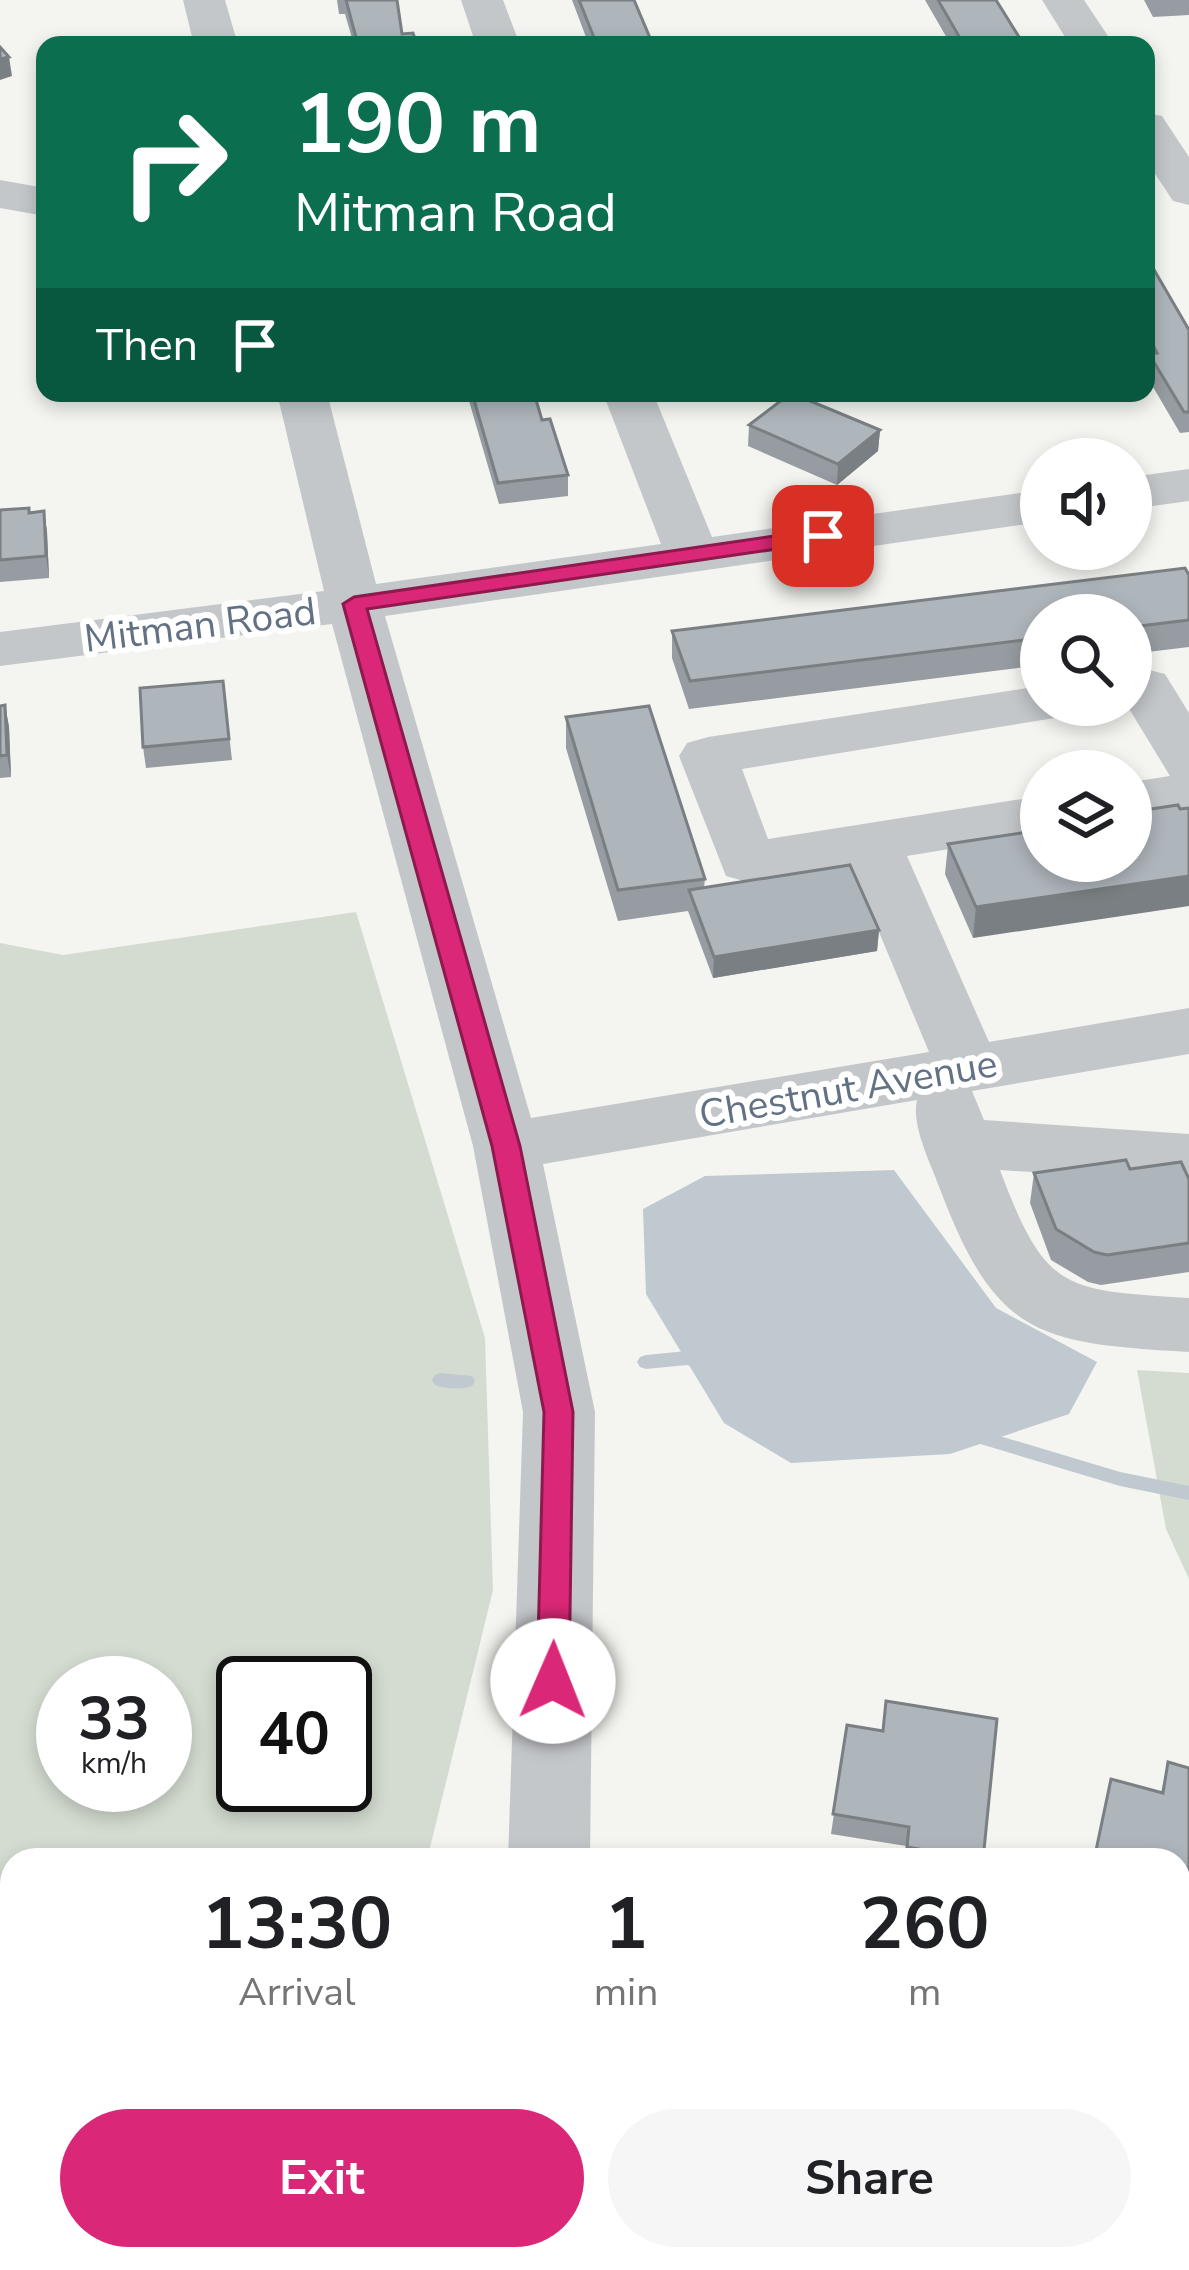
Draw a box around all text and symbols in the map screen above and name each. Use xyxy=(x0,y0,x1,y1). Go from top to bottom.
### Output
text: 190 m xyxy=(294,67,542,182)
icon: right xyxy=(96,84,252,240)
text: Mitman Road xyxy=(294,176,617,250)
icon: arrive xyxy=(222,312,288,378)
text: Then xyxy=(96,315,198,376)
map controls xyxy=(1020,438,1152,882)
button: sound xyxy=(1020,438,1152,570)
pin xyxy=(772,485,874,587)
icon: arrive xyxy=(790,503,856,569)
street label: Mitman Road xyxy=(81,585,319,666)
button: search xyxy=(1020,594,1152,726)
button: layers xyxy=(1020,750,1152,882)
street label: Chestnut Avenue xyxy=(695,1037,1001,1142)
position arrow xyxy=(490,1618,616,1744)
speed limit sign: 40 xyxy=(216,1656,372,1812)
text: 33 xyxy=(78,1678,150,1760)
text: km/h xyxy=(81,1743,147,1784)
text: 13:30 xyxy=(202,1875,392,1973)
text: 1 xyxy=(604,1875,648,1973)
text: 260 xyxy=(860,1875,989,1973)
text: Arrival xyxy=(238,1966,356,2019)
text: min xyxy=(594,1966,658,2019)
text: m xyxy=(908,1966,941,2019)
button: Exit xyxy=(60,2109,584,2247)
button: Share xyxy=(608,2109,1131,2247)

